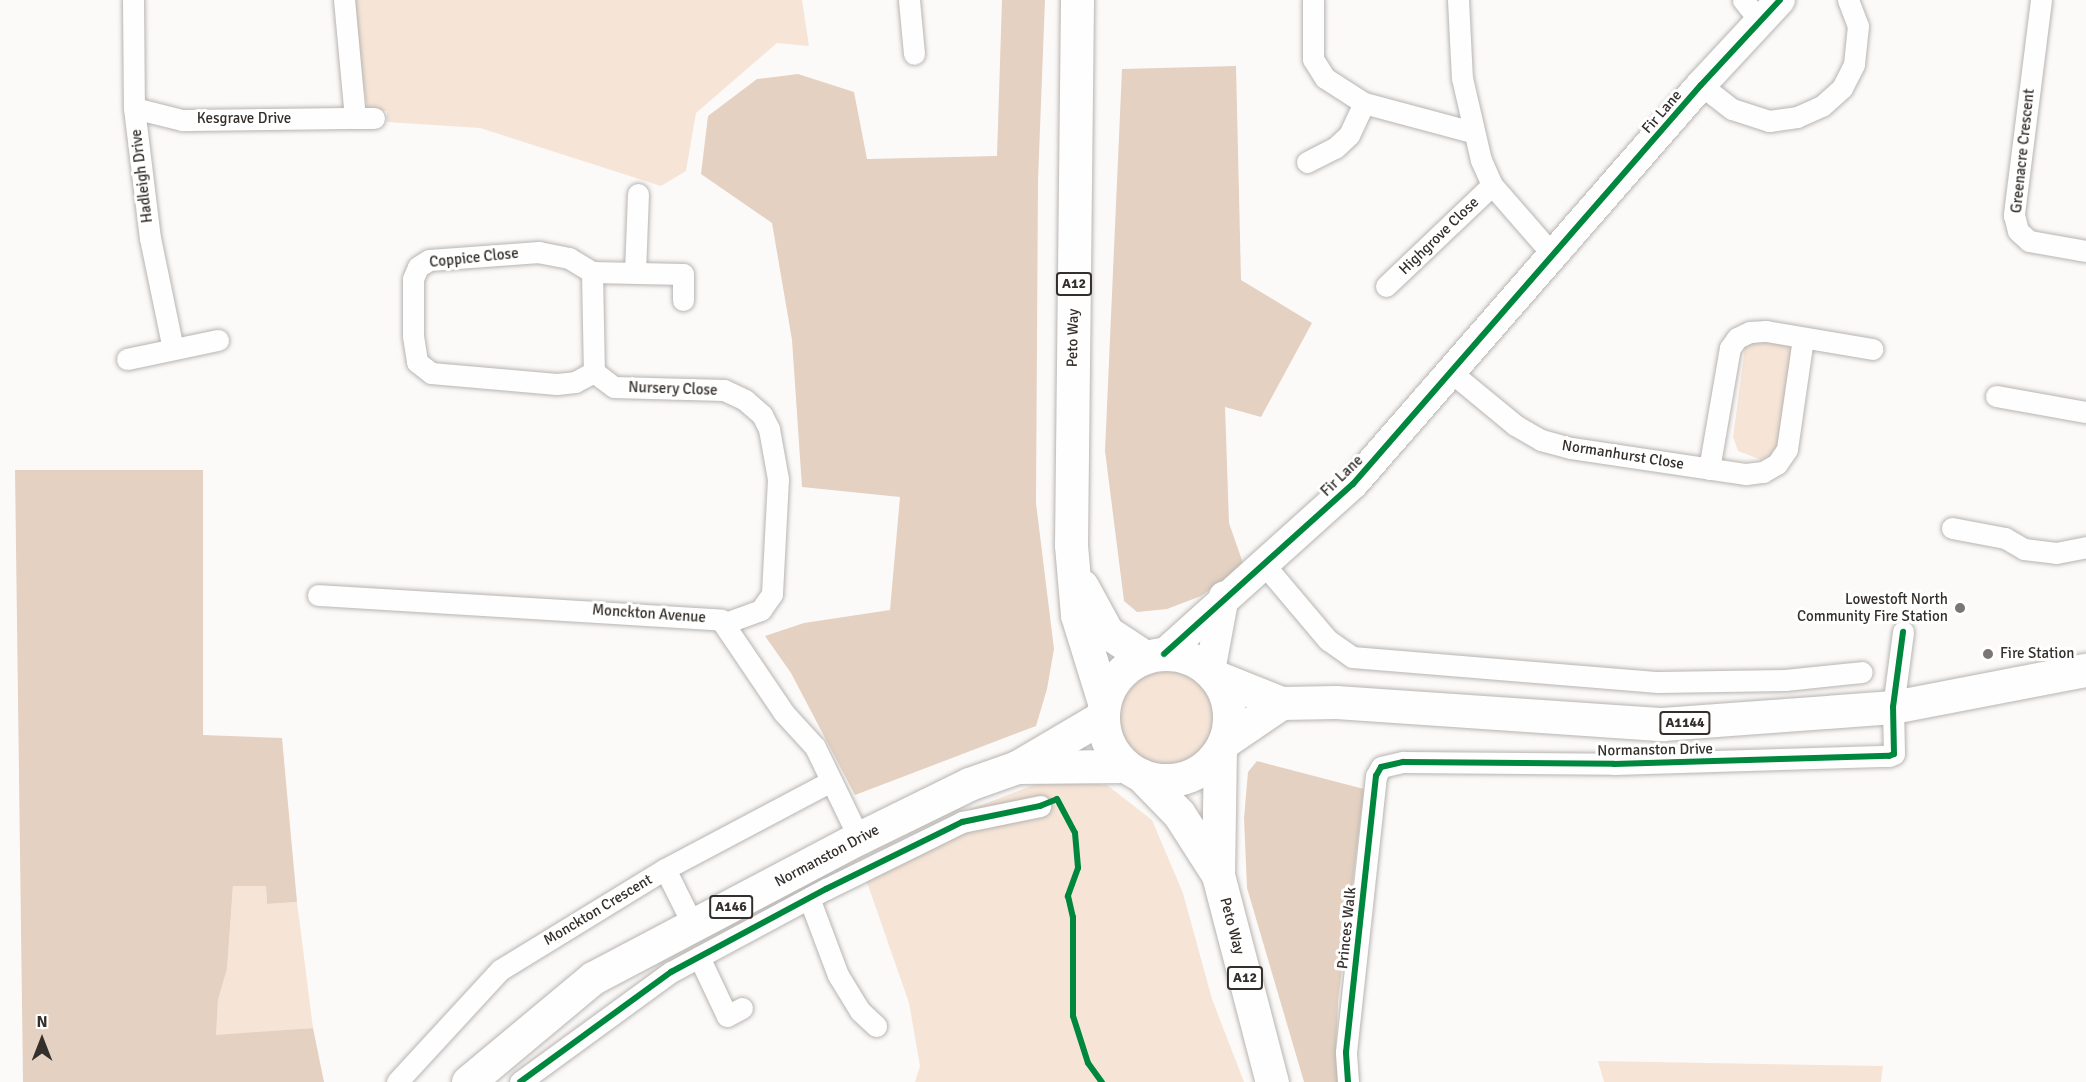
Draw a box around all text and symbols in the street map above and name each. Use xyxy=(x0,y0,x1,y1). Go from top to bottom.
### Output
street label: Fir Lane xyxy=(1638,87,1686,137)
street label: Greenacre Crescent xyxy=(2008,88,2038,214)
street label: Kesgrave Drive xyxy=(197,110,291,128)
street label: Hadleigh Drive xyxy=(127,128,157,224)
street label: Highgrove Close xyxy=(1395,194,1483,278)
street label: Coppice Close xyxy=(428,244,520,272)
road number: A12 xyxy=(1054,273,1094,295)
street label: Peto Way xyxy=(1063,309,1083,367)
street label: Nursery Close xyxy=(628,378,718,400)
street label: Normanhurst Close xyxy=(1561,436,1685,474)
street label: Fir Lane xyxy=(1317,452,1367,500)
place label: Lowestoft North Community Fire Station xyxy=(1797,590,1948,625)
street label: Monckton Avenue xyxy=(592,601,706,627)
marker: Lowestoft North Community Fire Station xyxy=(1953,601,1967,615)
place label: Fire Station xyxy=(2000,645,2074,663)
marker: Fire Station xyxy=(1981,647,1995,661)
road number: A1144 xyxy=(1658,712,1712,734)
street label: Normanston Drive xyxy=(1597,740,1713,760)
street label: Normanston Drive xyxy=(772,821,882,891)
street label: Monckton Crescent xyxy=(540,871,656,949)
street label: Princes Walk xyxy=(1334,886,1360,970)
street label: Peto Way xyxy=(1216,895,1248,957)
road number: A146 xyxy=(708,896,754,918)
road number: A12 xyxy=(1226,967,1264,989)
north arrow xyxy=(12,1010,72,1070)
text: N xyxy=(36,1012,48,1032)

